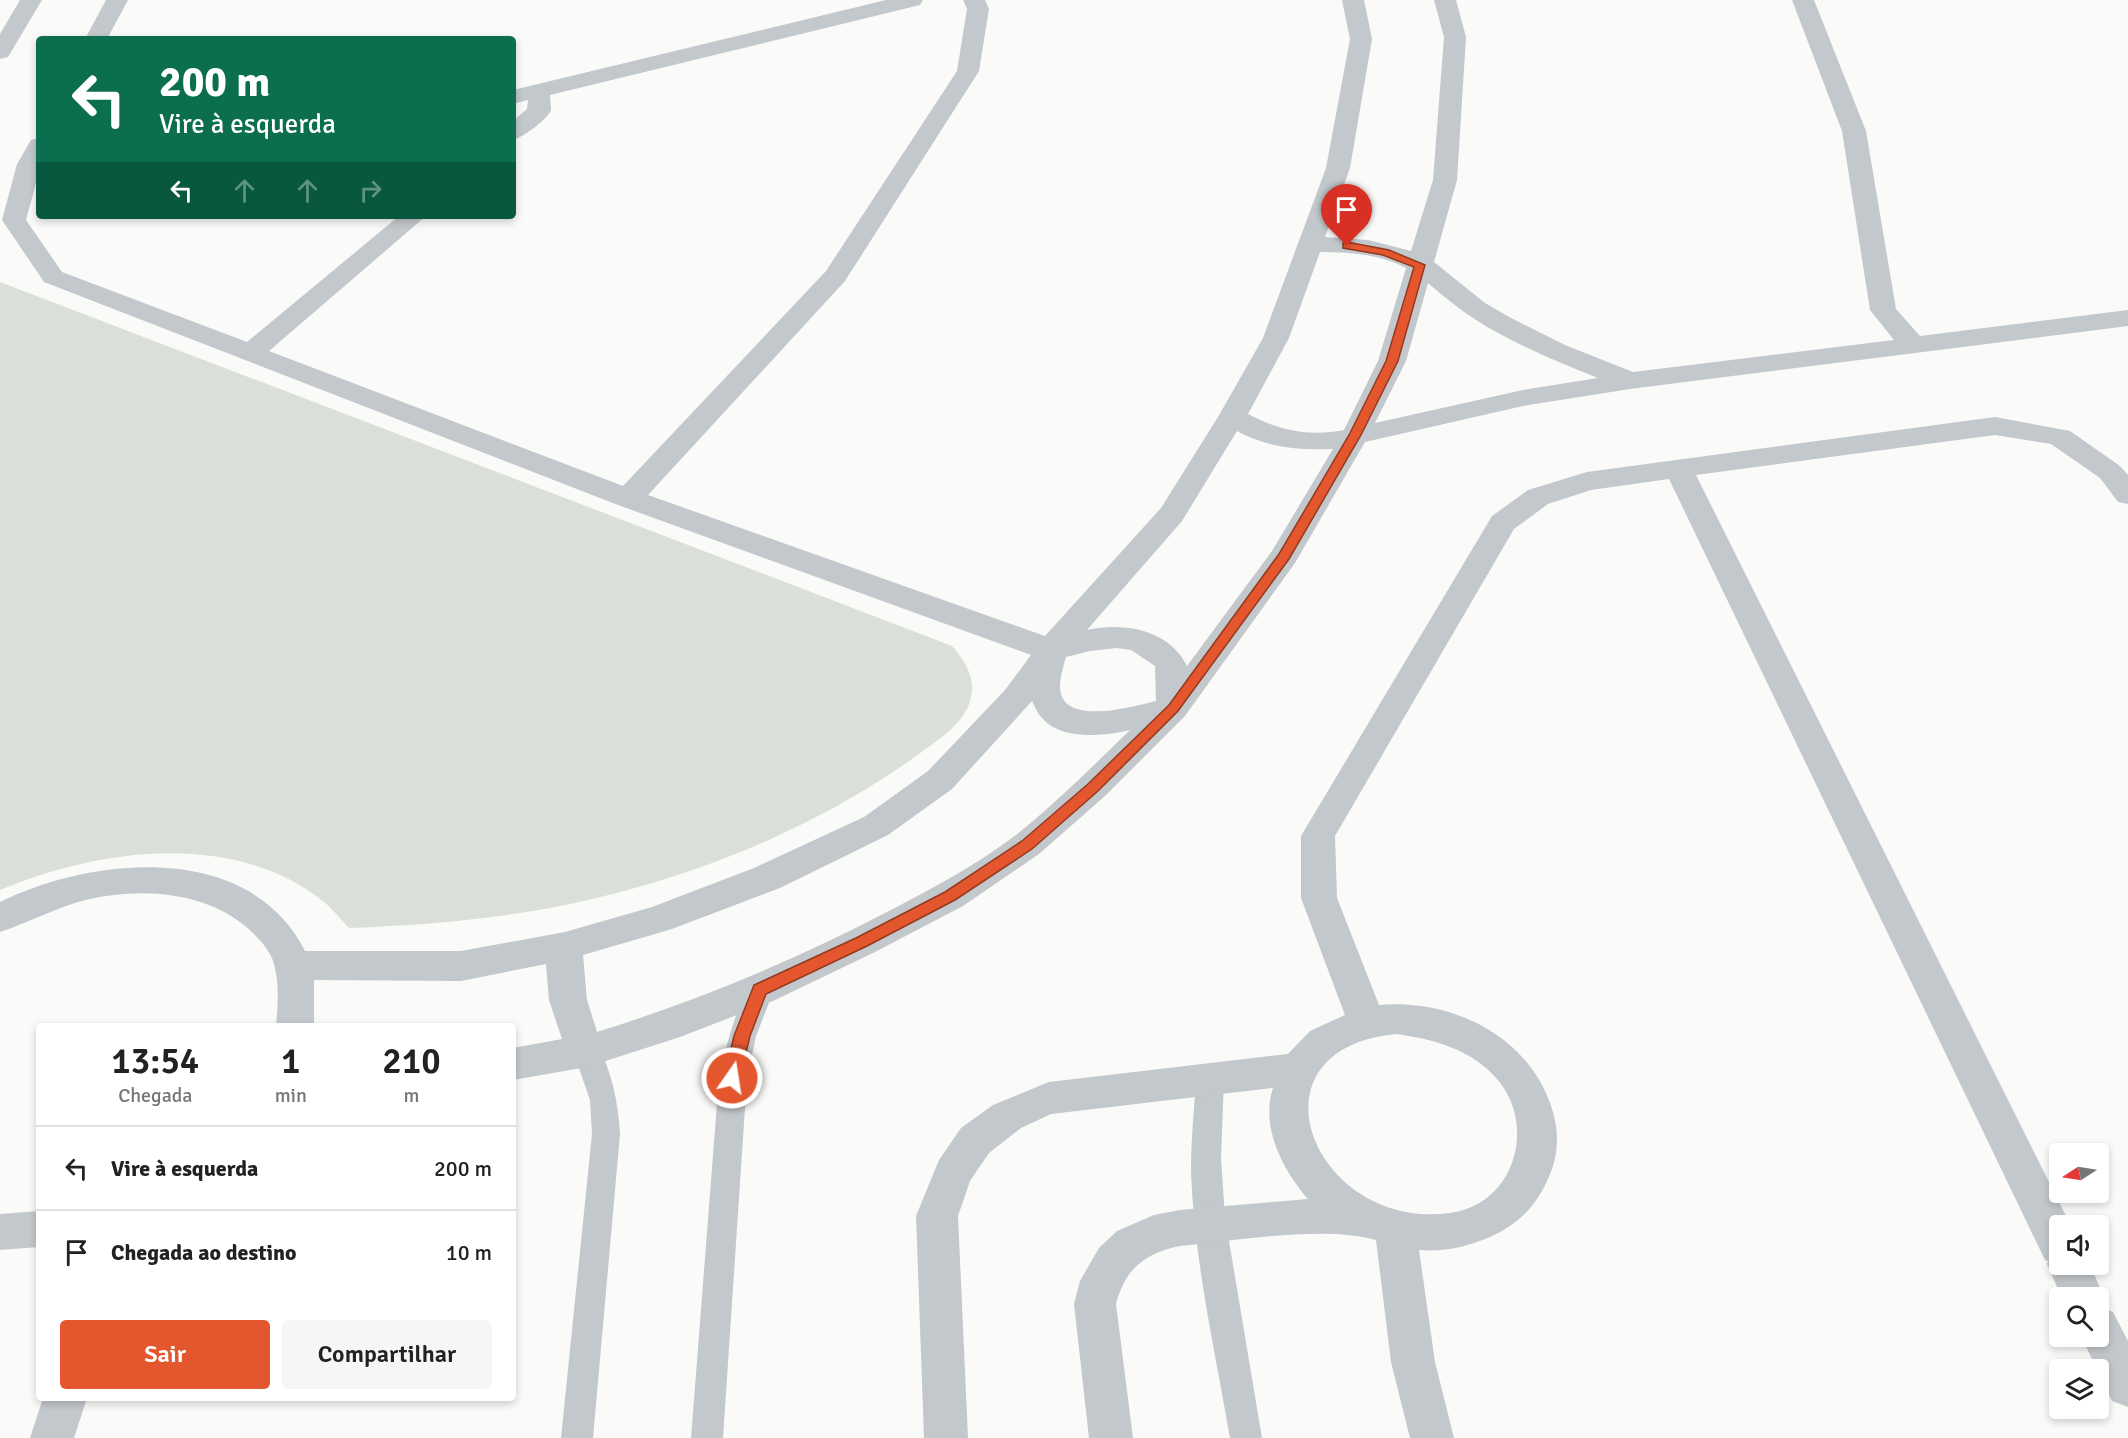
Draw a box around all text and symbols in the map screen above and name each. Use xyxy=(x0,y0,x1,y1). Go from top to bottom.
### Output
text: 200 m xyxy=(159,57,270,108)
icon: left xyxy=(60,60,138,138)
text: Vire à esquerda xyxy=(159,108,336,141)
icon: left xyxy=(165,174,198,207)
icon: ahead xyxy=(228,174,261,207)
icon: ahead xyxy=(291,174,324,207)
icon: right xyxy=(354,174,387,207)
pin xyxy=(1321,184,1372,246)
icon: arrive xyxy=(1330,193,1363,226)
text: 13:54 xyxy=(111,1039,199,1084)
text: 1 xyxy=(281,1039,301,1084)
text: 210 xyxy=(382,1039,441,1084)
position arrow xyxy=(700,1046,764,1110)
text: Chegada xyxy=(118,1083,192,1108)
text: min xyxy=(275,1083,307,1108)
text: m xyxy=(403,1083,419,1108)
north arrow xyxy=(2049,1143,2109,1203)
map controls xyxy=(2049,1143,2109,1419)
icon: left xyxy=(60,1152,93,1185)
text: Vire à esquerda xyxy=(111,1155,258,1182)
text: 200 m xyxy=(434,1155,492,1182)
button: sound xyxy=(2049,1215,2109,1275)
icon: arrive xyxy=(60,1236,93,1269)
text: Chegada ao destino xyxy=(111,1239,297,1266)
text: 10 m xyxy=(446,1239,492,1266)
button: search xyxy=(2049,1287,2109,1347)
button: Sair xyxy=(60,1320,270,1389)
button: Compartilhar xyxy=(282,1320,492,1389)
button: layers xyxy=(2049,1359,2109,1419)

